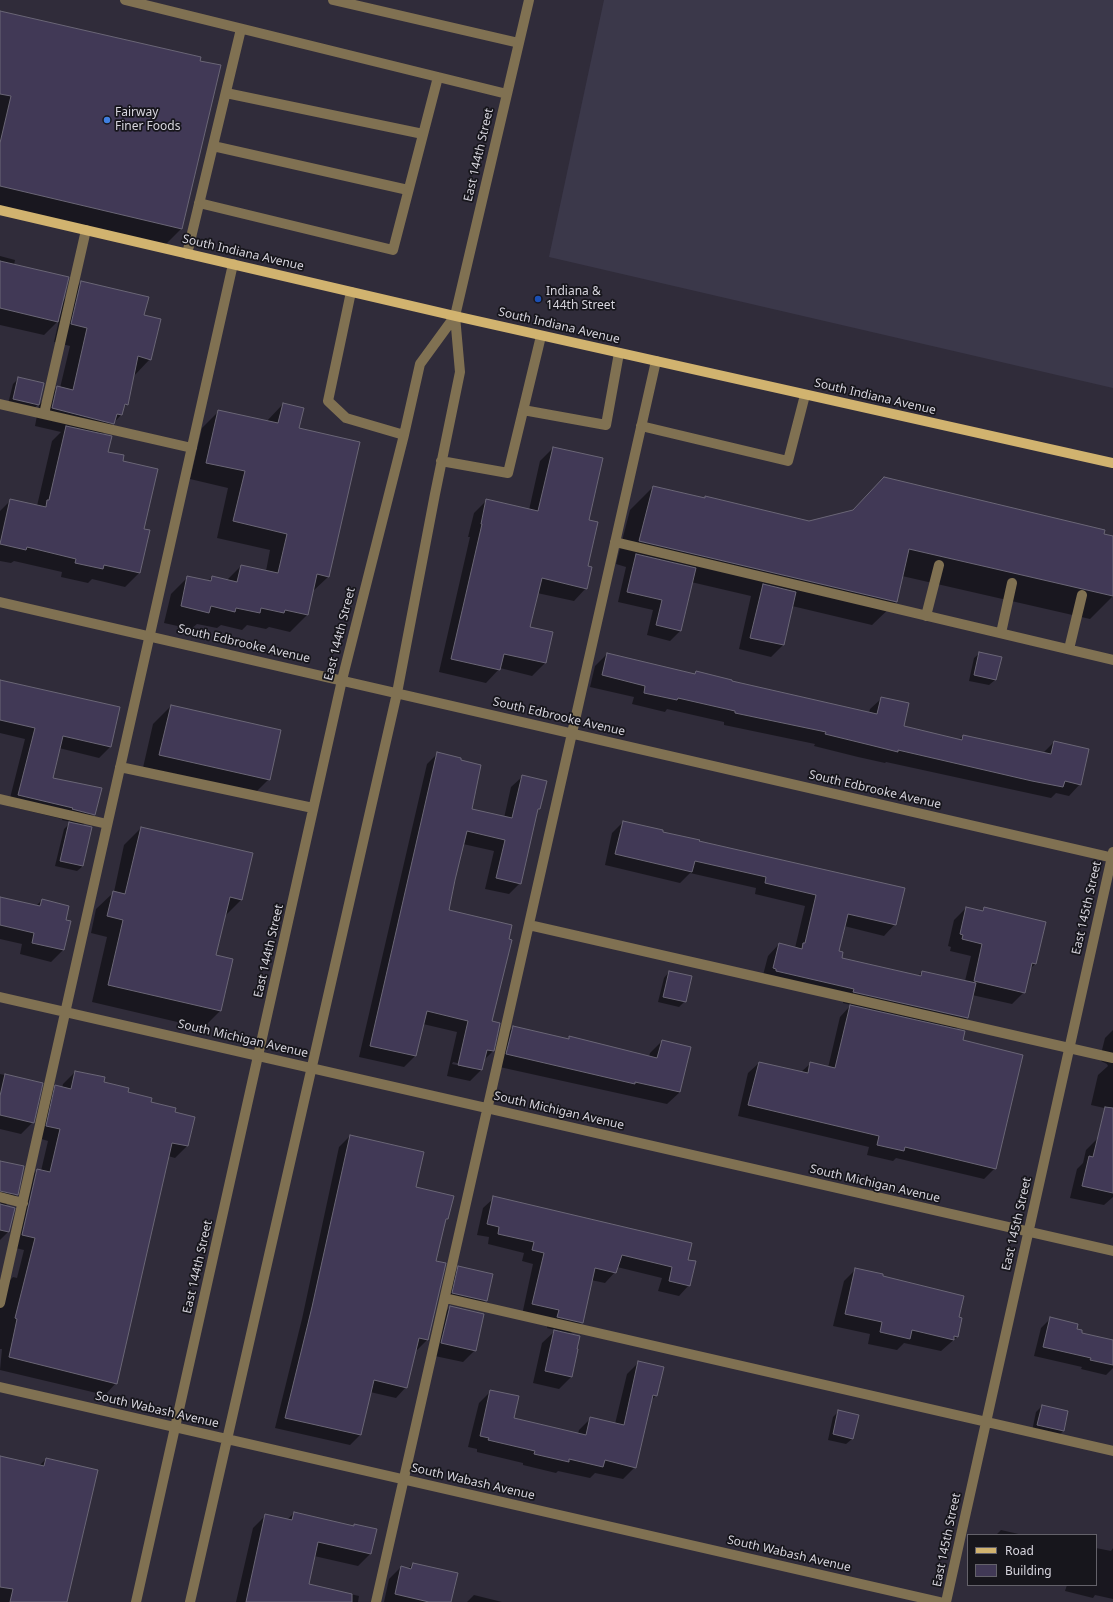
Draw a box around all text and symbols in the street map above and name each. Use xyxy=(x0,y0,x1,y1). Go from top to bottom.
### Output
place label: Fairway Finer Foods xyxy=(115,106,180,134)
street label: East 144th Street xyxy=(461,107,497,203)
marker: Fairway Finer Foods xyxy=(102,115,112,125)
street label: South Indiana Avenue xyxy=(181,232,305,274)
place label: Indiana & 144th Street xyxy=(546,285,615,313)
marker: Indiana & 144th Street xyxy=(533,294,543,304)
street label: South Indiana Avenue xyxy=(497,305,621,347)
street label: South Indiana Avenue xyxy=(813,376,937,418)
street label: East 144th Street xyxy=(321,586,359,682)
street label: South Edbrooke Avenue xyxy=(176,622,312,666)
street label: South Edbrooke Avenue xyxy=(491,695,627,739)
street label: South Edbrooke Avenue xyxy=(807,768,943,812)
street label: East 145th Street xyxy=(1069,860,1105,956)
street label: East 144th Street xyxy=(251,903,287,999)
street label: South Michigan Avenue xyxy=(177,1017,309,1061)
street label: South Michigan Avenue xyxy=(493,1089,625,1133)
street label: South Michigan Avenue xyxy=(809,1162,941,1206)
street label: East 145th Street xyxy=(999,1176,1035,1272)
street label: East 144th Street xyxy=(180,1219,216,1315)
street label: South Wabash Avenue xyxy=(94,1389,220,1431)
street label: South Wabash Avenue xyxy=(410,1461,536,1503)
street label: East 145th Street xyxy=(930,1492,964,1588)
street label: South Wabash Avenue xyxy=(726,1533,852,1575)
legend xyxy=(967,1534,1097,1586)
text: Road xyxy=(1005,1542,1034,1559)
text: Building xyxy=(1005,1562,1052,1579)

